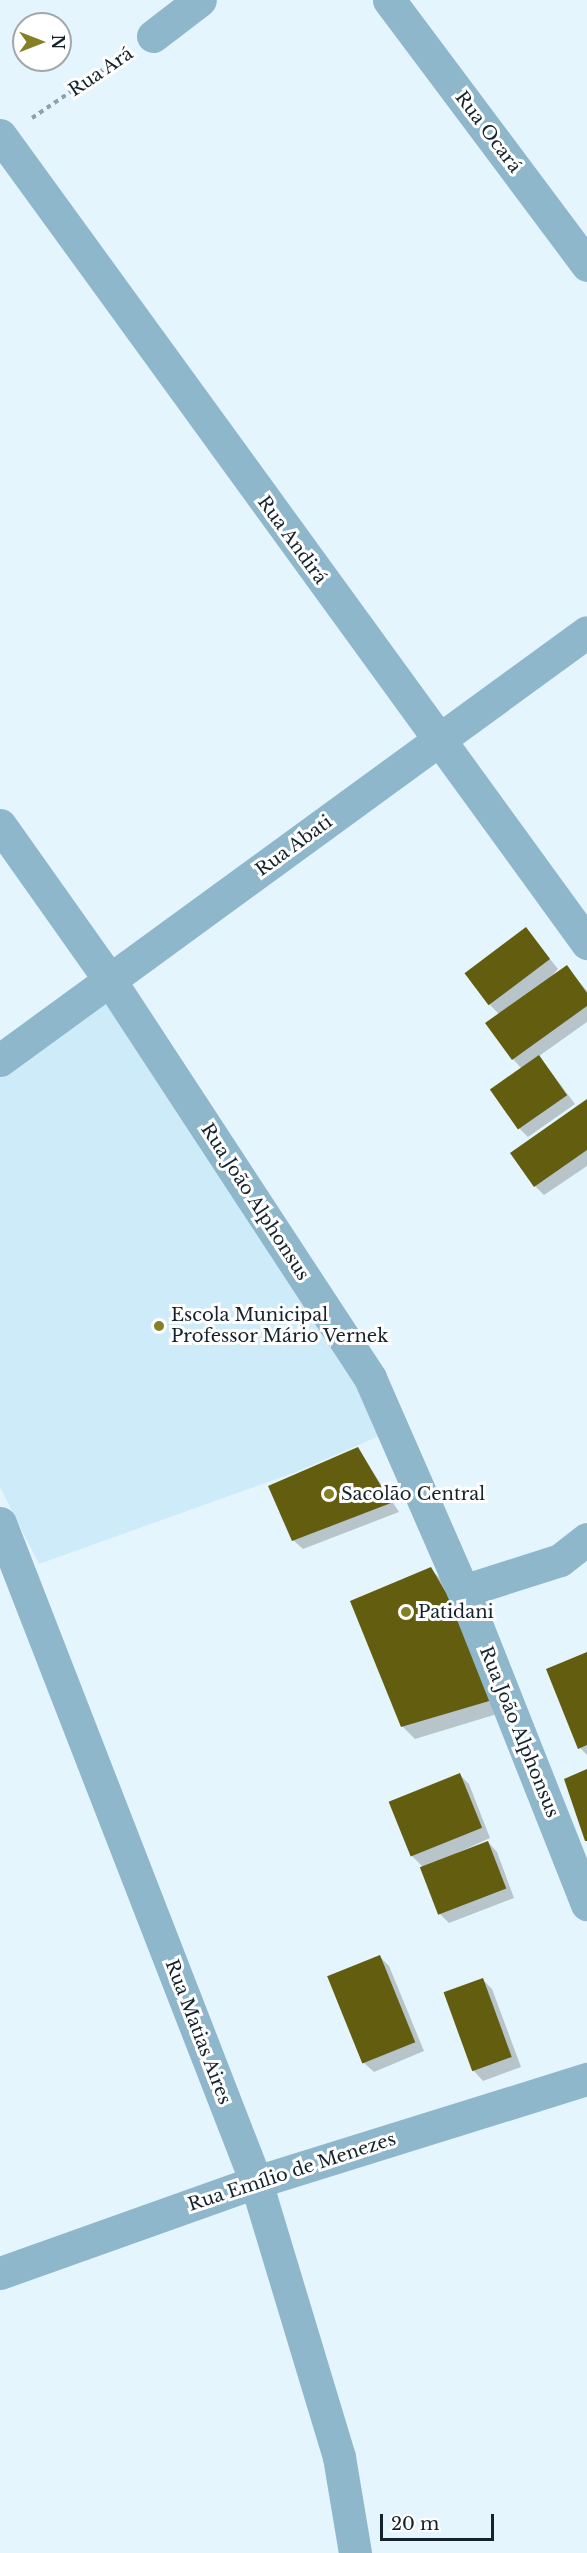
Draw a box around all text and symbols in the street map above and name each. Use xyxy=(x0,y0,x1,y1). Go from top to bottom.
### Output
north arrow xyxy=(12,12,72,72)
text: N xyxy=(48,34,68,50)
street label: Rua Ará xyxy=(64,42,138,102)
street label: Rua Ocará xyxy=(450,87,526,177)
street label: Rua Andirá xyxy=(253,491,331,589)
street label: Rua Abati xyxy=(251,811,337,881)
street label: Rua João Alphonsus xyxy=(196,1119,314,1285)
place label: Escola Municipal Professor Mário Vernek xyxy=(171,1305,389,1348)
marker: Escola Municipal Professor Mário Vernek xyxy=(152,1319,166,1333)
place label: Sacolão Central xyxy=(341,1483,485,1505)
marker: Sacolão Central xyxy=(322,1487,336,1501)
place label: Patidani xyxy=(418,1601,494,1623)
marker: Patidani xyxy=(399,1605,413,1619)
street label: Rua João Alphonsus xyxy=(475,1643,563,1821)
street label: Rua Matias Aires xyxy=(160,1956,236,2108)
street label: Rua Emílio de Menezes xyxy=(185,2128,399,2216)
scale bar xyxy=(383,2502,497,2540)
text: 20 m xyxy=(391,2513,439,2535)

